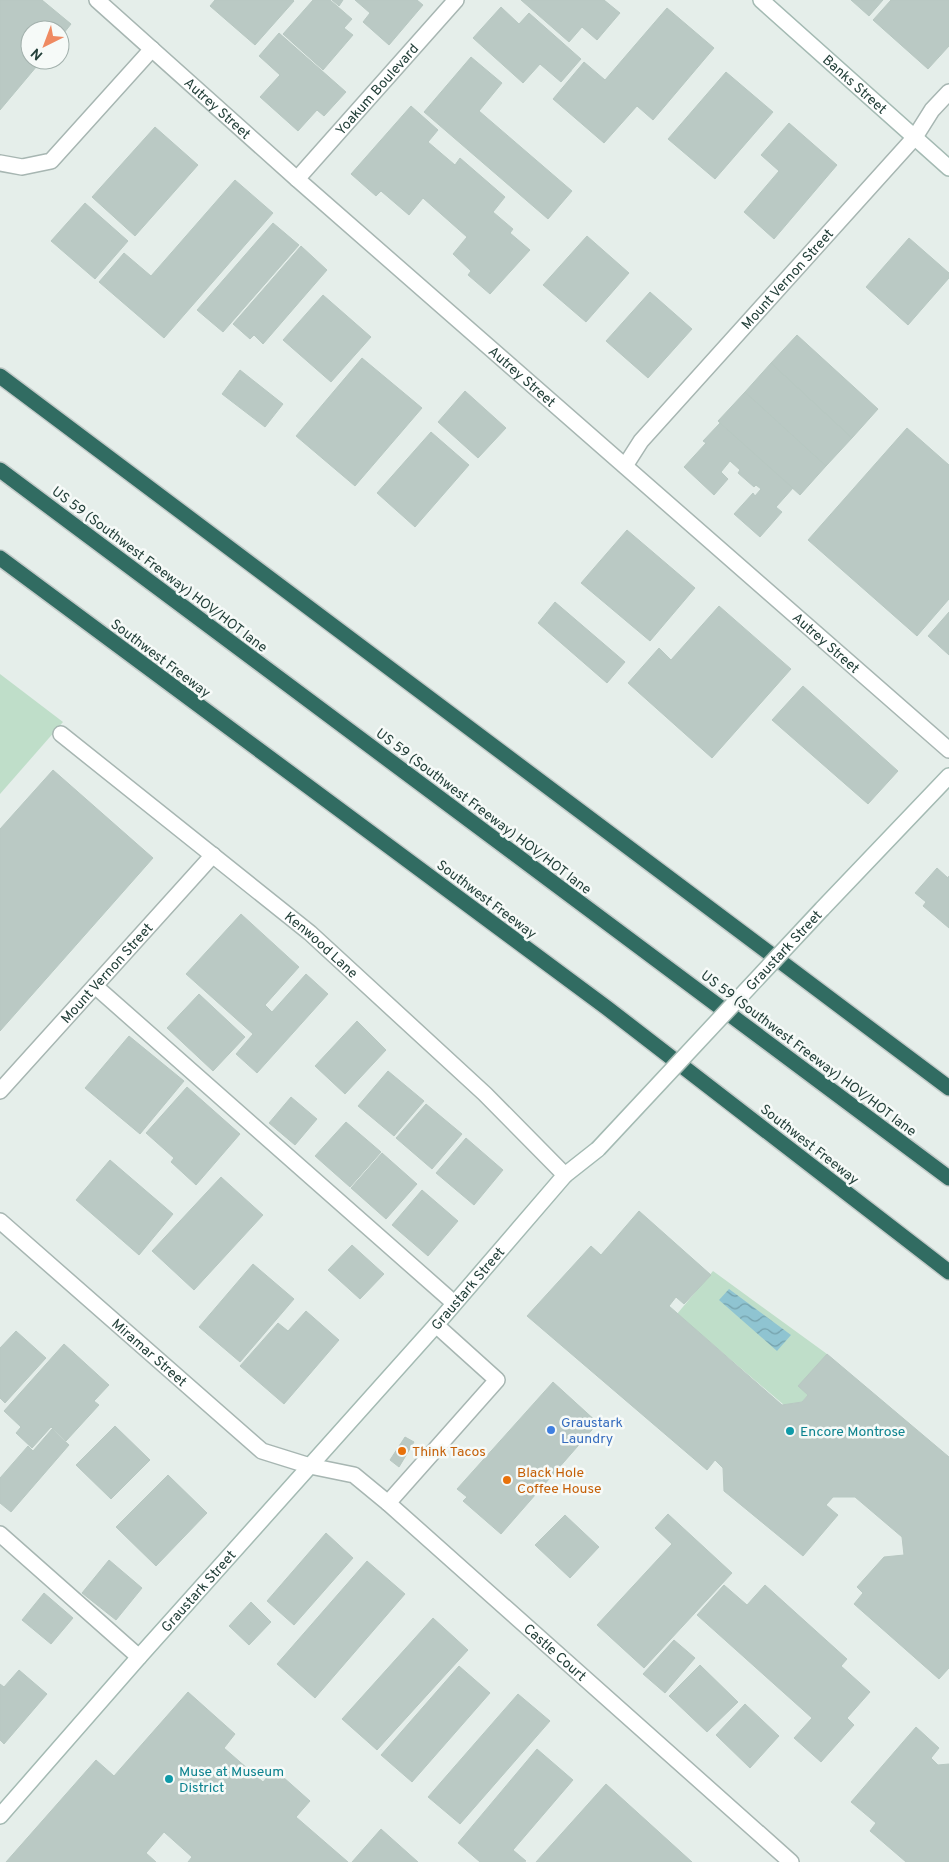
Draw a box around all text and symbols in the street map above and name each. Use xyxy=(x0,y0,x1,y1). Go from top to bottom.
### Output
north arrow xyxy=(20,20,70,70)
street label: Yoakum Boulevard xyxy=(333,41,423,140)
text: N xyxy=(28,44,47,63)
street label: Banks Street xyxy=(818,52,890,118)
street label: Autrey Street xyxy=(180,75,254,143)
street label: Mount Vernon Street xyxy=(739,226,838,334)
street label: Autrey Street xyxy=(484,344,558,411)
street label: US 59 (Southwest Freeway) HOV/HOT lane xyxy=(48,484,270,657)
street label: Autrey Street xyxy=(788,610,862,678)
street label: Southwest Freeway xyxy=(107,616,213,702)
street label: US 59 (Southwest Freeway) HOV/HOT lane xyxy=(372,726,594,899)
street label: Southwest Freeway xyxy=(433,857,539,943)
street label: Graustark Street xyxy=(743,907,826,995)
street label: Kenwood Lane xyxy=(280,909,361,983)
street label: Mount Vernon Street xyxy=(58,920,157,1028)
street label: US 59 (Southwest Freeway) HOV/HOT lane xyxy=(697,968,919,1141)
street label: Southwest Freeway xyxy=(756,1101,862,1189)
street label: Graustark Street xyxy=(428,1244,509,1334)
street label: Miramar Street xyxy=(107,1316,190,1391)
place label: Graustark Laundry xyxy=(561,1415,623,1448)
marker: Graustark Laundry xyxy=(545,1424,557,1436)
place label: Encore Montrose xyxy=(800,1424,905,1441)
marker: Encore Montrose xyxy=(784,1425,796,1437)
place label: Think Tacos xyxy=(412,1444,486,1461)
marker: Think Tacos xyxy=(396,1445,408,1457)
place label: Black Hole Coffee House xyxy=(517,1465,601,1498)
marker: Black Hole Coffee House xyxy=(501,1474,513,1486)
street label: Graustark Street xyxy=(158,1547,240,1636)
street label: Castle Court xyxy=(519,1621,589,1686)
place label: Muse at Museum District xyxy=(179,1764,284,1797)
marker: Muse at Museum District xyxy=(163,1773,175,1785)

